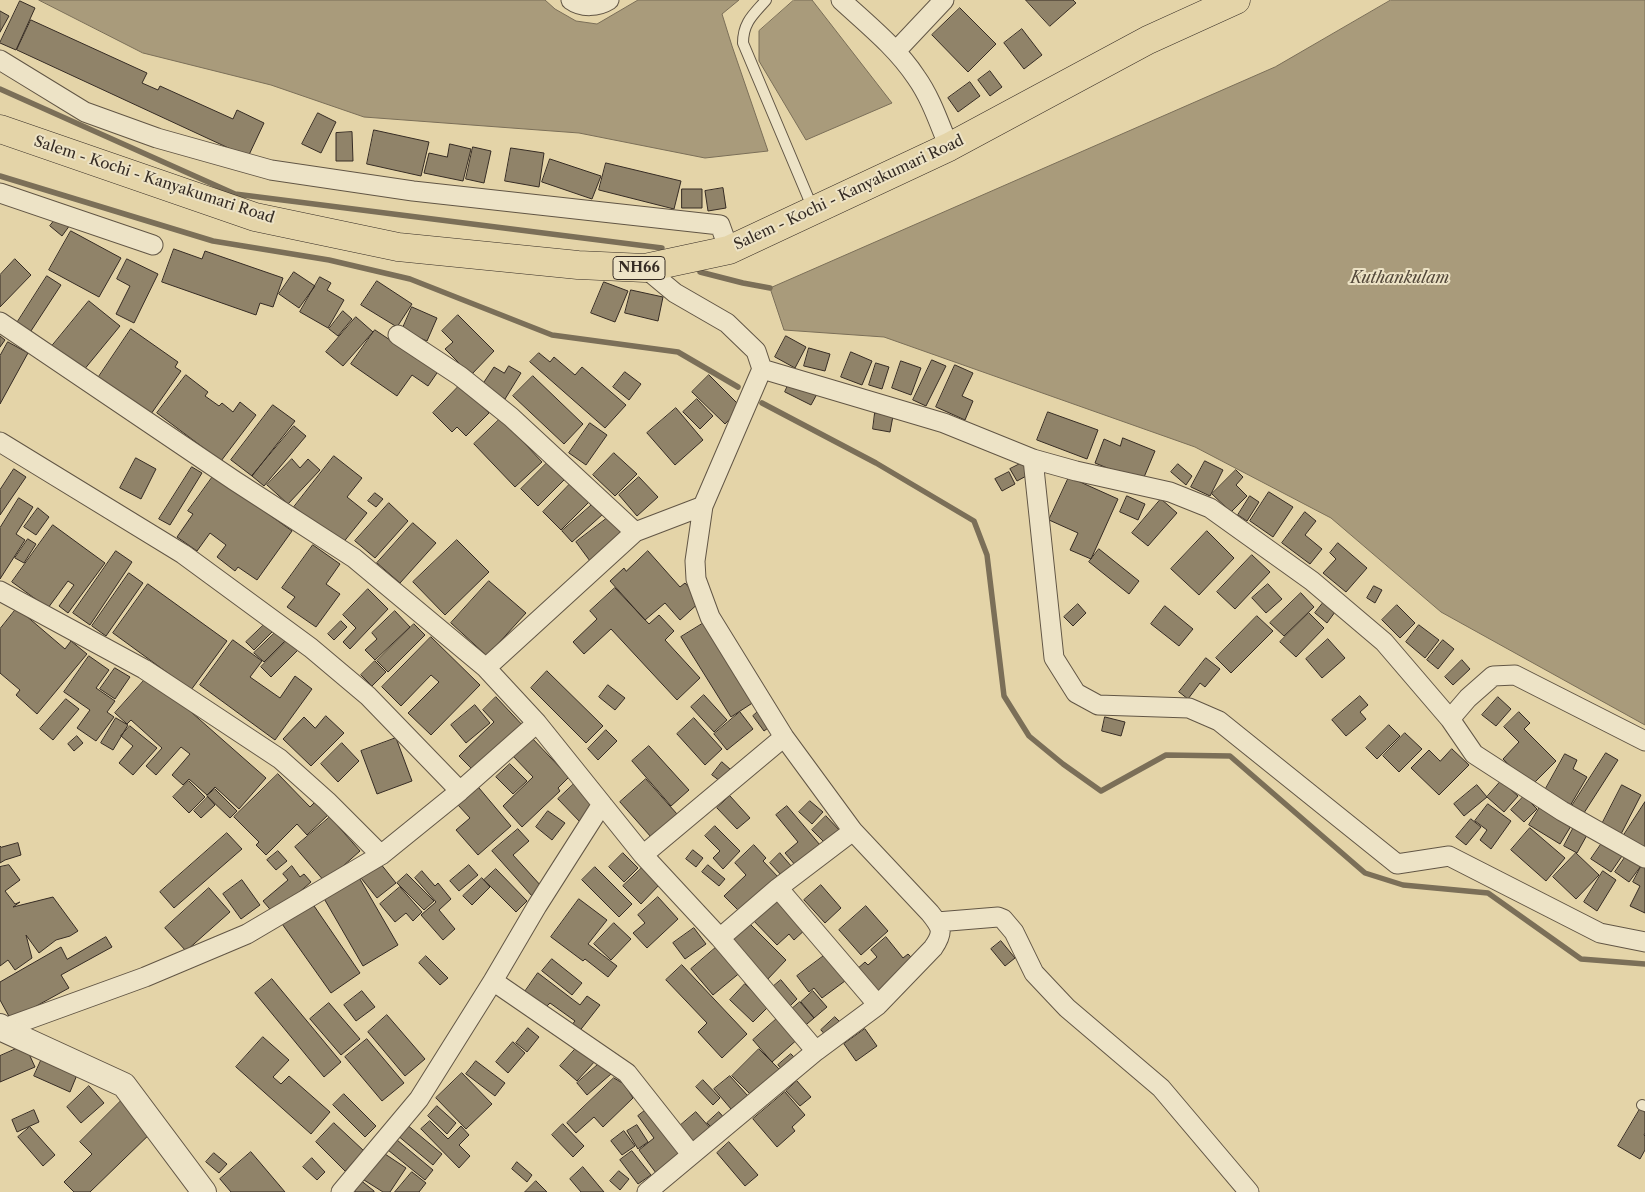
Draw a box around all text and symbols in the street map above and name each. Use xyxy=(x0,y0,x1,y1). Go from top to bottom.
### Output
street label: Salem - Kochi - Kanyakumari Road xyxy=(731,132,967,254)
street label: Salem - Kochi - Kanyakumari Road xyxy=(32,133,276,227)
road number: NH66 xyxy=(613,256,665,280)
water label: Kuthankulam xyxy=(1351,268,1449,288)

